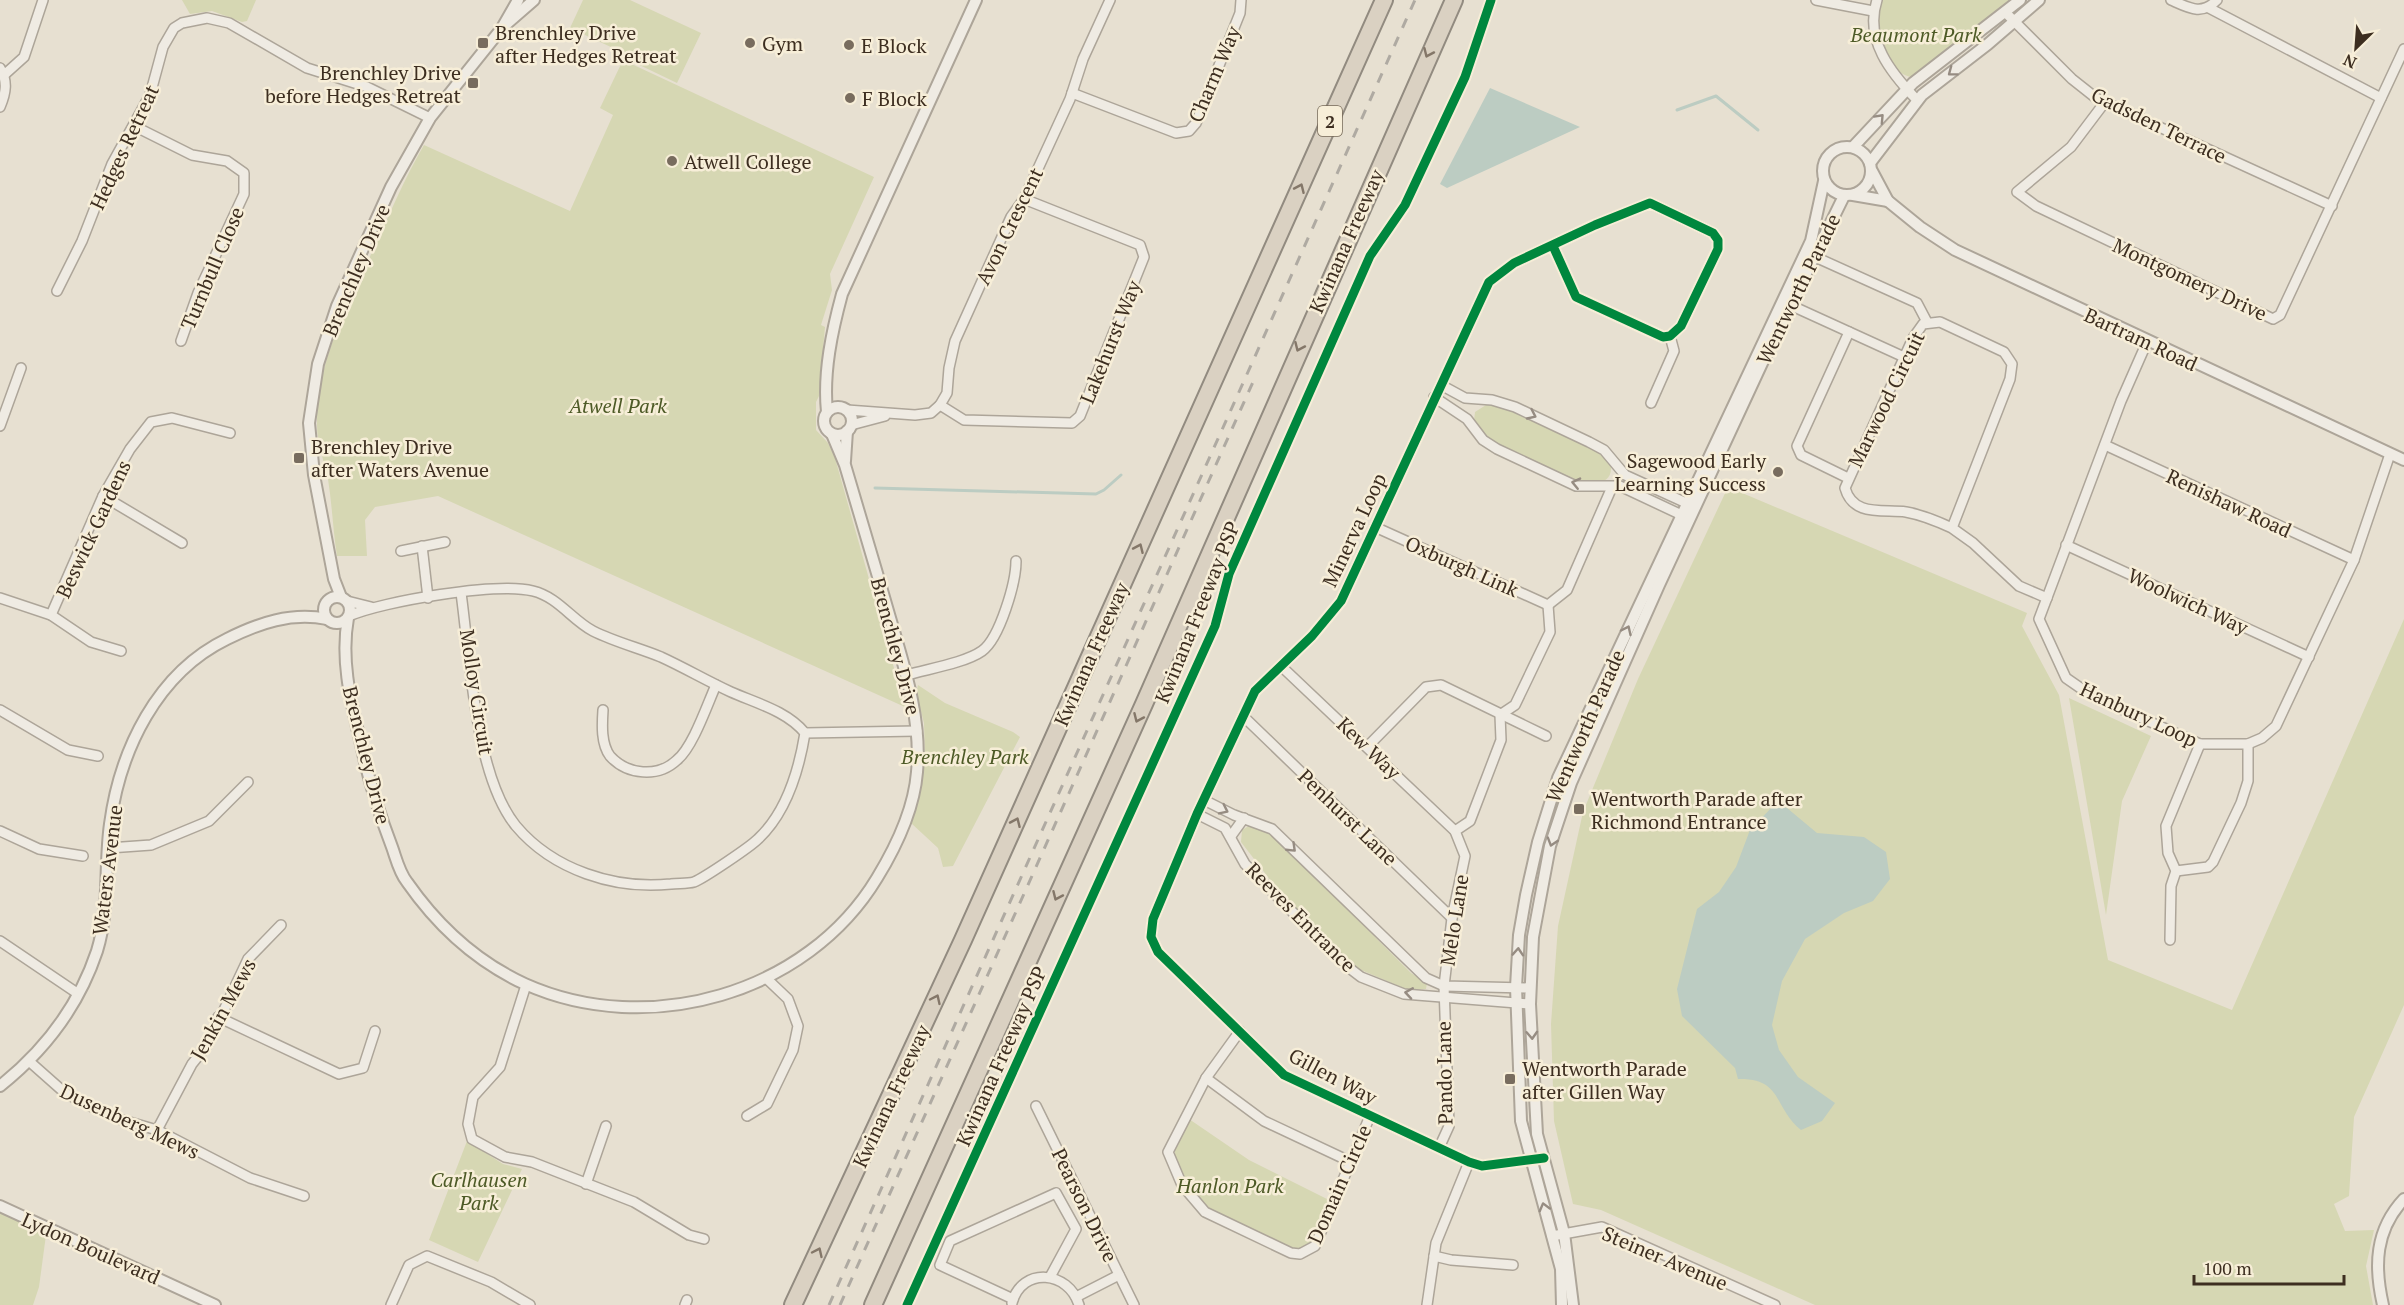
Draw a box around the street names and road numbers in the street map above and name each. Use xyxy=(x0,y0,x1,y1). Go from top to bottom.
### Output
street label: Charm Way xyxy=(1182,21,1247,126)
street label: Hedges Retreat xyxy=(83,80,165,214)
street label: Gadsden Terrace xyxy=(2087,81,2231,169)
road number: 2 xyxy=(1318,106,1342,136)
street label: Avon Crescent xyxy=(969,162,1049,289)
street label: Kwinana Freeway xyxy=(1302,164,1390,317)
street label: Brenchley Drive xyxy=(316,200,396,340)
street label: Turnbull Close xyxy=(174,203,250,333)
street label: Wentworth Parade xyxy=(1750,209,1846,369)
street label: Montgomery Drive xyxy=(2108,231,2272,327)
street label: Lakehurst Way xyxy=(1073,276,1147,408)
street label: Bartram Road xyxy=(2080,301,2202,377)
street label: Marwood Circuit xyxy=(1841,326,1931,472)
street label: Beswick Gardens xyxy=(49,456,137,602)
street label: Renishaw Road xyxy=(2162,462,2296,544)
street label: Minerva Loop xyxy=(1316,469,1392,591)
street label: Kwinana Freeway PSP xyxy=(1148,517,1246,707)
street label: Oxburgh Link xyxy=(1401,529,1523,603)
street label: Woolwich Way xyxy=(2124,561,2253,641)
street label: Brenchley Drive xyxy=(865,574,927,718)
street label: Kwinana Freeway xyxy=(1047,577,1135,730)
street label: Molloy Circuit xyxy=(454,627,500,757)
street label: Wentworth Parade xyxy=(1539,645,1631,807)
street label: Hanbury Loop xyxy=(2076,675,2202,753)
street label: Brenchley Drive xyxy=(337,683,397,827)
street label: Kew Way xyxy=(1331,711,1407,786)
street label: Penhurst Lane xyxy=(1293,763,1403,871)
street label: Waters Avenue xyxy=(86,803,128,937)
street label: Reeves Entrance xyxy=(1240,856,1362,978)
street label: Melo Lane xyxy=(1433,872,1475,968)
street label: Jenkin Mews xyxy=(184,953,262,1065)
street label: Kwinana Freeway PSP xyxy=(949,962,1053,1150)
street label: Kwinana Freeway xyxy=(846,1019,936,1172)
street label: Pando Lane xyxy=(1430,1021,1458,1125)
street label: Gillen Way xyxy=(1284,1041,1383,1111)
street label: Dusenberg Mews xyxy=(56,1077,204,1165)
street label: Domain Circle xyxy=(1301,1120,1377,1248)
street label: Pearson Drive xyxy=(1046,1144,1124,1266)
street label: Lydon Boulevard xyxy=(18,1205,164,1291)
street label: Steiner Avenue xyxy=(1598,1219,1732,1297)

